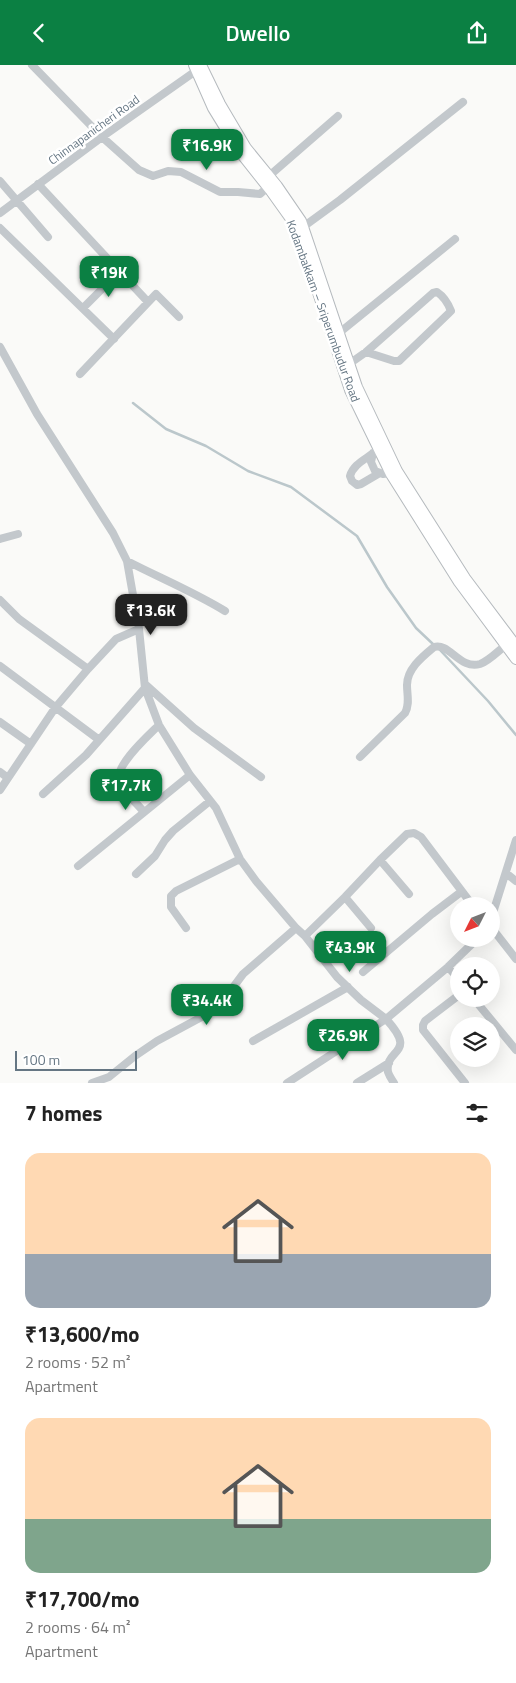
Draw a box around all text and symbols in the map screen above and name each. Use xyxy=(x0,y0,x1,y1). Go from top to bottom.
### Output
text: Dwello xyxy=(226,16,290,50)
icon: back xyxy=(25,19,53,47)
icon: share xyxy=(463,19,491,47)
street label: Chinnapanicheri Road xyxy=(44,90,143,169)
pin: ₹16.9K xyxy=(166,129,248,171)
text: ₹16.9K xyxy=(182,133,232,157)
street label: Kodambakkam – Sriperumbudur Road xyxy=(282,217,365,405)
pin: ₹19K xyxy=(79,255,139,298)
text: ₹19K xyxy=(91,260,127,284)
pin: ₹13.6K xyxy=(110,593,192,636)
text: ₹13.6K xyxy=(126,598,176,622)
pin: ₹17.7K xyxy=(85,769,167,811)
text: ₹17.7K xyxy=(101,773,151,797)
north arrow xyxy=(450,897,500,947)
map controls xyxy=(450,897,500,1067)
pin: ₹43.9K xyxy=(309,931,391,973)
text: ₹43.9K xyxy=(325,935,375,959)
button: locate xyxy=(450,957,500,1007)
pin: ₹34.4K xyxy=(166,983,248,1026)
text: ₹34.4K xyxy=(182,988,232,1012)
button: layers xyxy=(450,1017,500,1067)
pin: ₹26.9K xyxy=(302,1019,384,1061)
text: ₹26.9K xyxy=(318,1023,368,1047)
scale bar xyxy=(15,1048,138,1071)
text: 100 m xyxy=(22,1049,60,1070)
text: 7 homes xyxy=(25,1097,102,1129)
icon: filters xyxy=(463,1099,491,1127)
icon: home xyxy=(213,1186,303,1276)
text: ₹13,600/mo xyxy=(25,1318,139,1350)
text: 2 rooms · 52 m² xyxy=(25,1350,130,1374)
text: Apartment xyxy=(25,1374,98,1398)
icon: home xyxy=(213,1451,303,1541)
text: ₹17,700/mo xyxy=(25,1583,139,1615)
text: 2 rooms · 64 m² xyxy=(25,1615,130,1639)
text: Apartment xyxy=(25,1639,98,1663)

